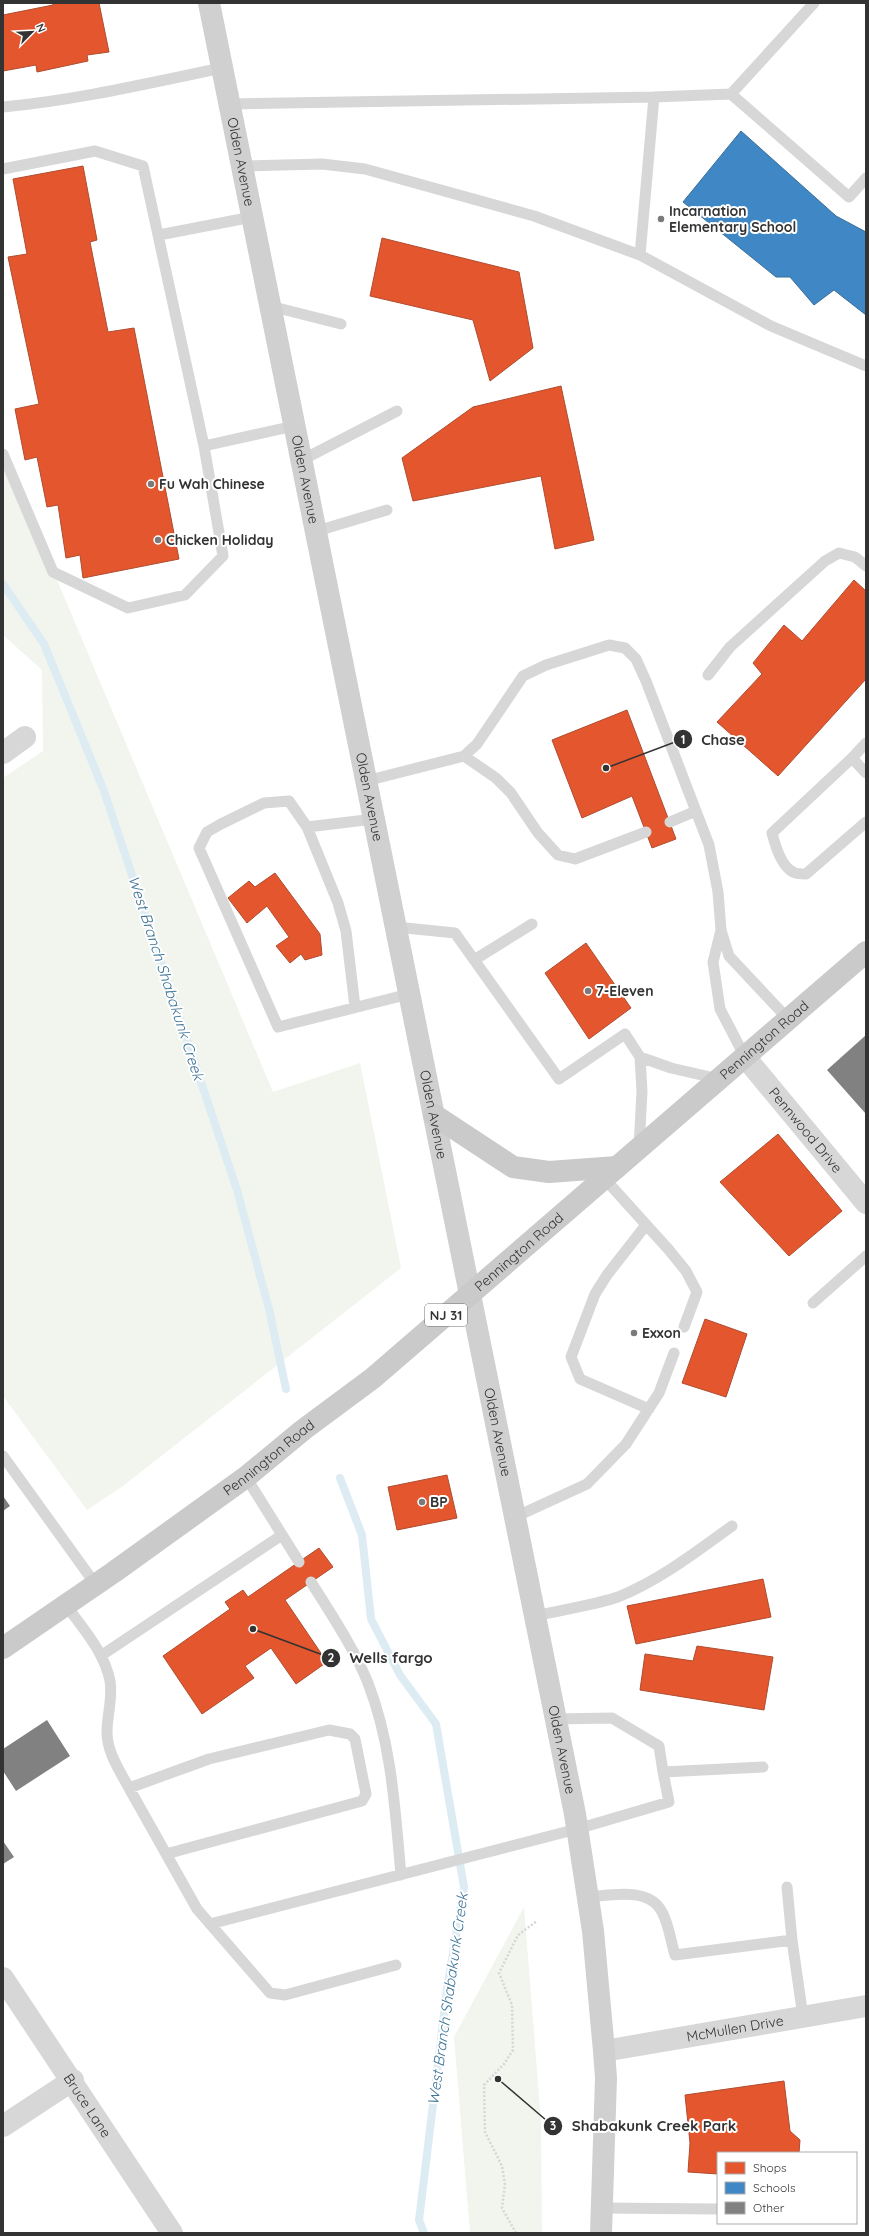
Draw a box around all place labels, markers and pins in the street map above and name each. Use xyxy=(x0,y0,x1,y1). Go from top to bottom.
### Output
place label: Incarnation Elementary School xyxy=(669,202,796,236)
marker: Incarnation Elementary School xyxy=(656,214,666,224)
place label: Fu Wah Chinese xyxy=(159,475,265,493)
marker: Fu Wah Chinese xyxy=(146,479,156,489)
place label: Chicken Holiday xyxy=(166,531,273,549)
marker: Chicken Holiday xyxy=(153,535,163,545)
callout: Chase xyxy=(673,726,752,753)
place label: 7-Eleven xyxy=(596,982,653,1000)
marker: 7-Eleven xyxy=(583,986,593,996)
place label: Exxon xyxy=(642,1324,681,1342)
marker: Exxon xyxy=(629,1328,639,1338)
place label: BP xyxy=(430,1493,448,1511)
marker: BP xyxy=(417,1497,427,1507)
callout: Wells fargo xyxy=(321,1645,440,1672)
callout: Shabakunk Creek Park xyxy=(543,2113,744,2140)

